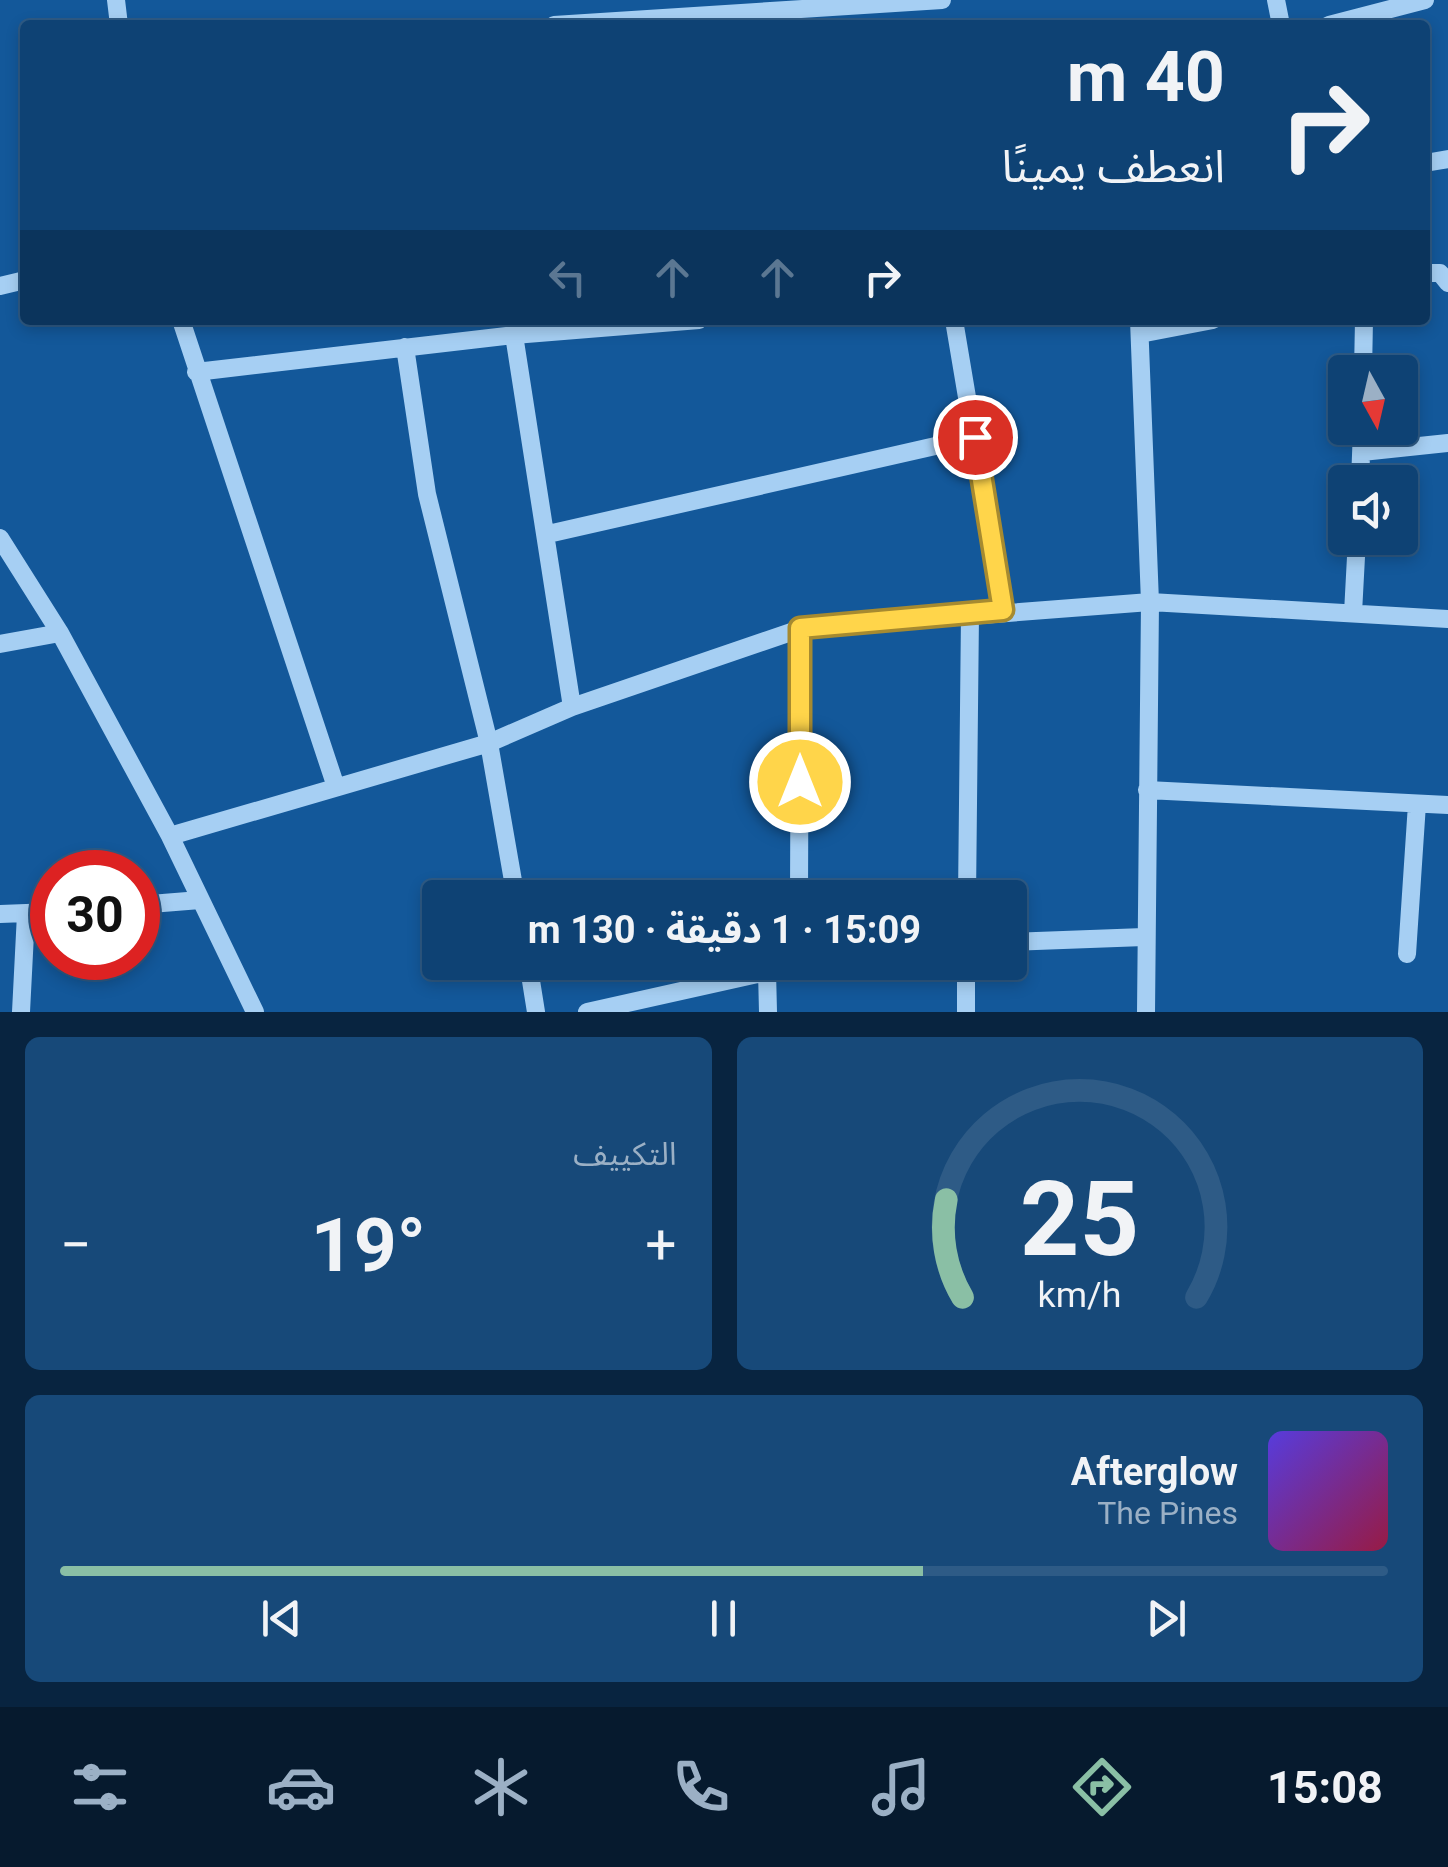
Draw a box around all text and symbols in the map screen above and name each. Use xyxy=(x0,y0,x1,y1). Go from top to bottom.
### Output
text: 40 m xyxy=(1067,36,1225,118)
icon: right xyxy=(1260,60,1390,190)
text: انعطف يمينًا xyxy=(1001,140,1225,193)
icon: left xyxy=(540,250,595,305)
icon: ahead xyxy=(645,250,700,305)
icon: ahead xyxy=(750,250,805,305)
icon: right xyxy=(855,250,910,305)
north arrow xyxy=(1328,355,1418,445)
map controls xyxy=(1328,355,1418,555)
pin xyxy=(933,395,1018,480)
icon: arrive xyxy=(948,410,1003,465)
button: sound xyxy=(1328,465,1418,555)
position arrow xyxy=(748,730,852,834)
speed limit sign: 30 xyxy=(30,850,160,980)
text: 15:09 · 1 دقيقة · 130 m xyxy=(528,908,921,952)
text: التكييف xyxy=(573,1135,677,1173)
text: 25 xyxy=(1020,1159,1139,1280)
text: 19° xyxy=(311,1201,426,1289)
text: − xyxy=(60,1213,91,1277)
text: + xyxy=(645,1213,677,1277)
text: km/h xyxy=(1038,1274,1122,1316)
text: Afterglow xyxy=(1071,1450,1238,1494)
text: The Pines xyxy=(1097,1494,1238,1532)
icon: previous xyxy=(254,1591,309,1646)
icon: pause xyxy=(696,1591,751,1646)
icon: next xyxy=(1139,1591,1194,1646)
icon: filters xyxy=(65,1752,135,1822)
icon: car xyxy=(266,1752,336,1822)
icon: climate xyxy=(466,1752,536,1822)
icon: phone xyxy=(666,1752,736,1822)
icon: music xyxy=(866,1752,936,1822)
icon: directions xyxy=(1067,1752,1137,1822)
text: 15:08 xyxy=(1267,1761,1383,1814)

